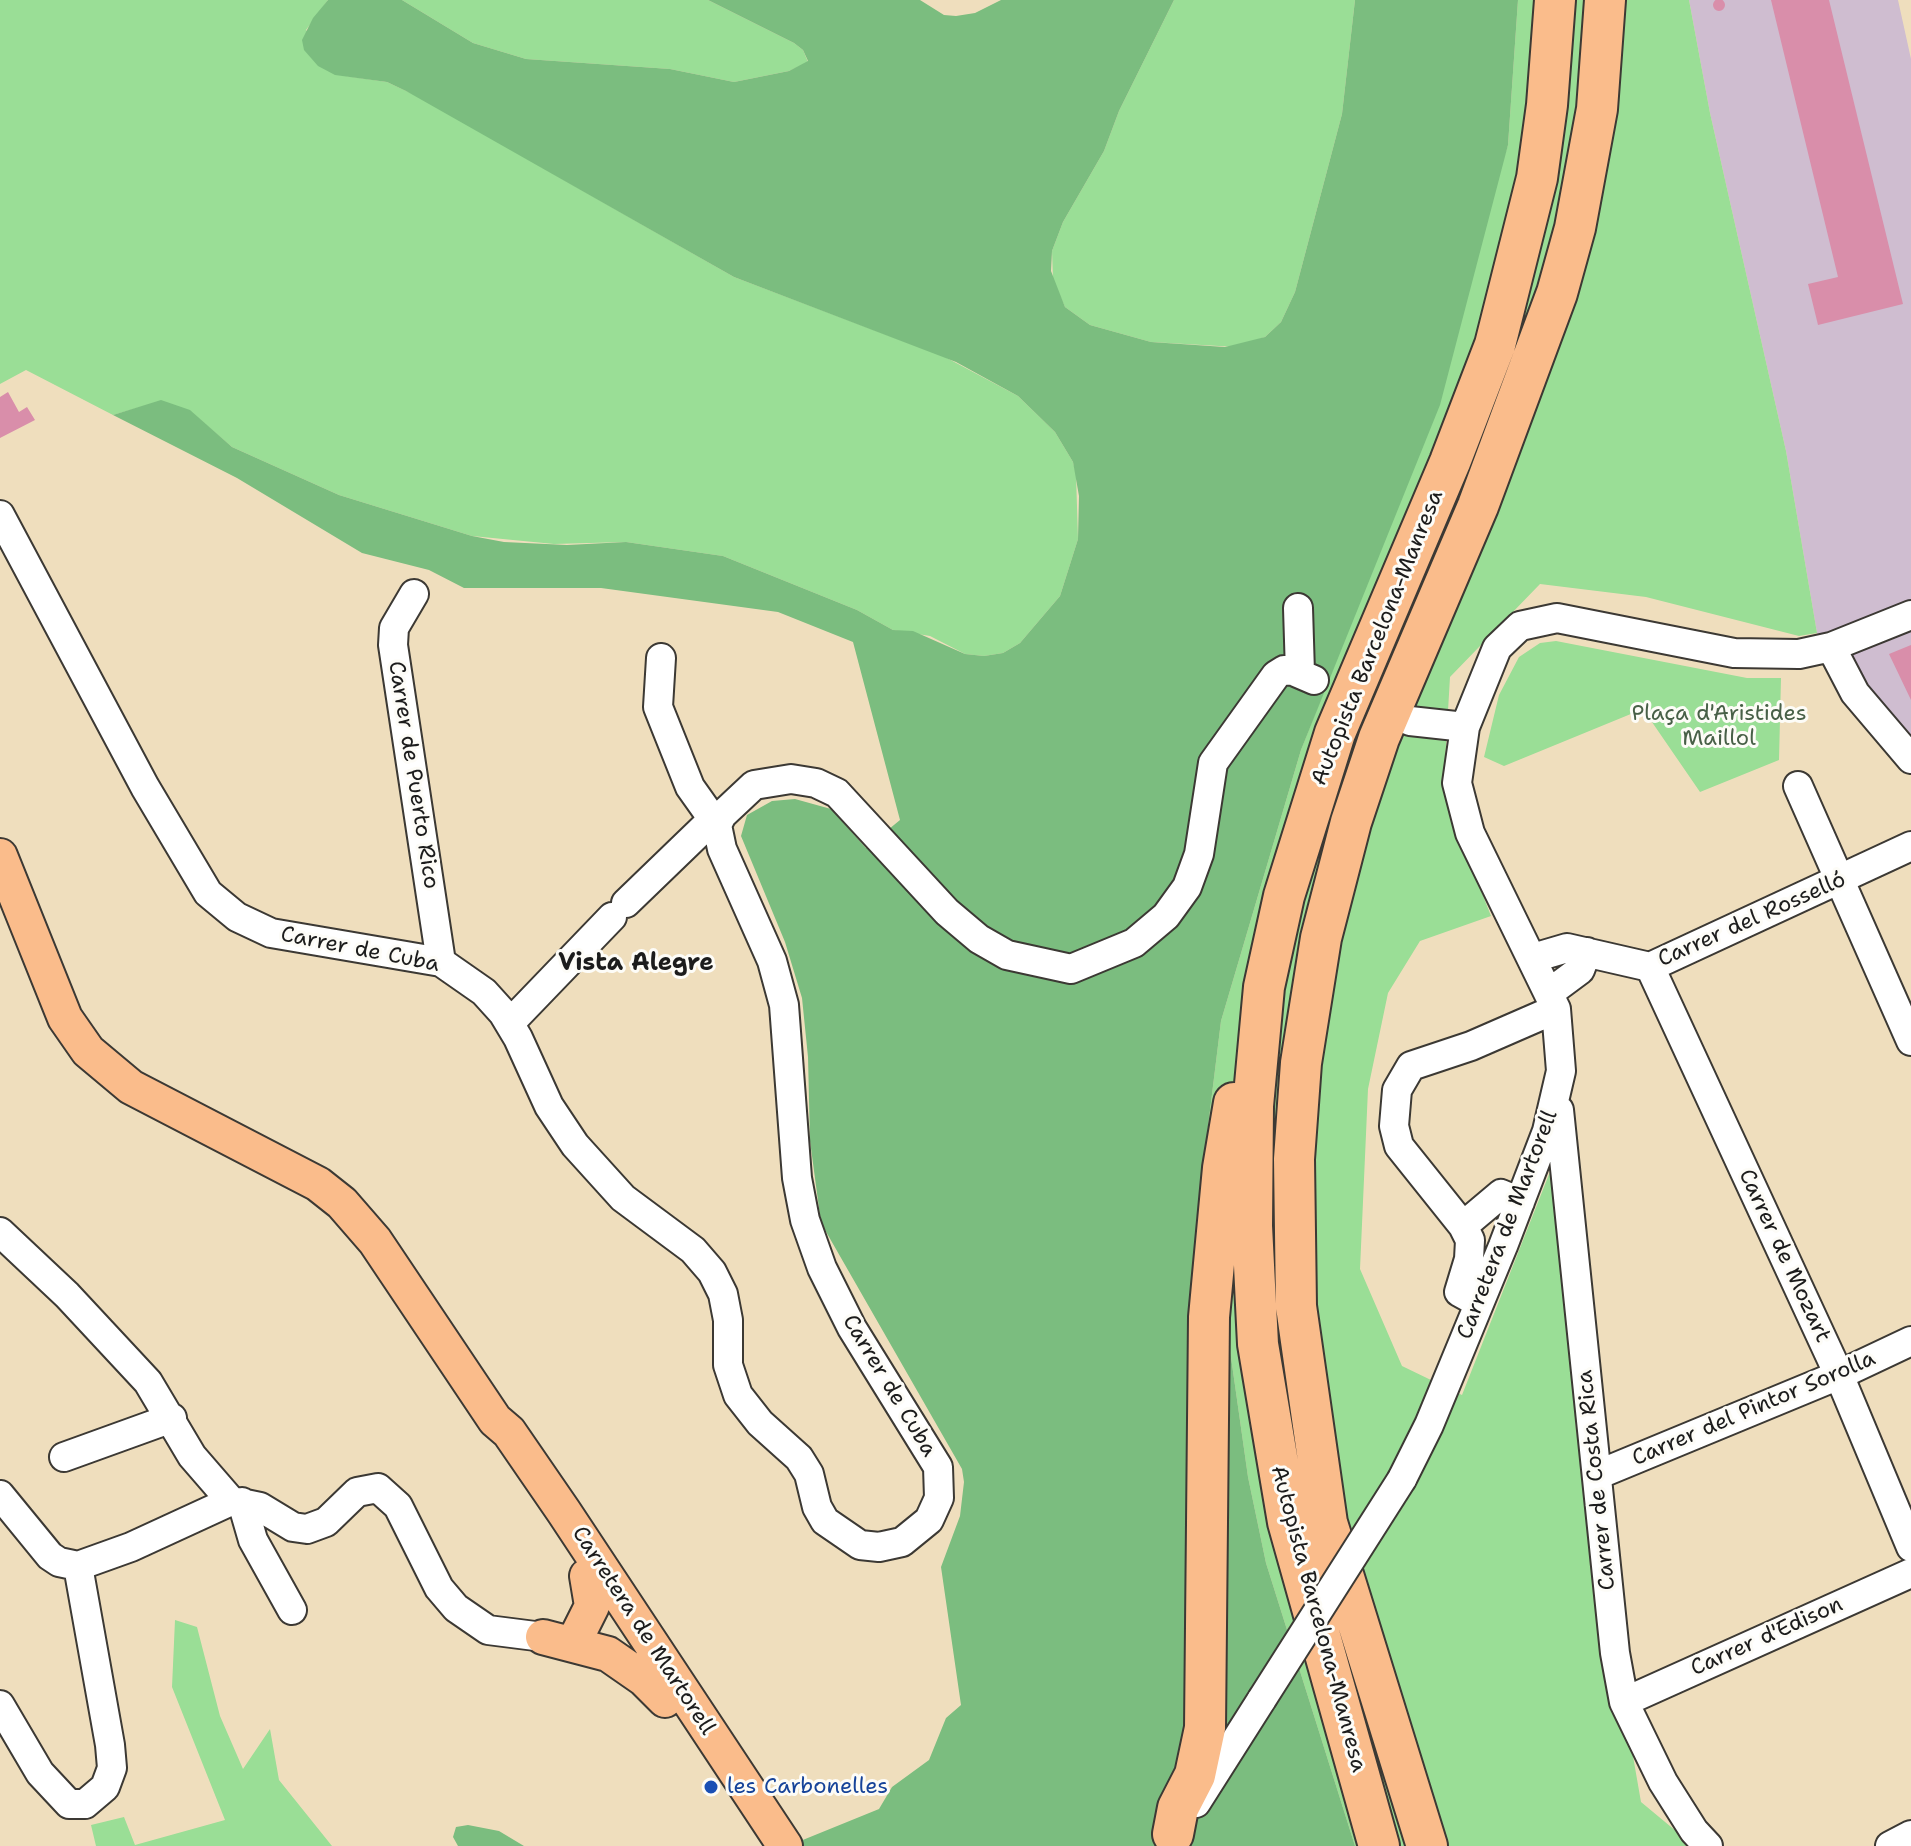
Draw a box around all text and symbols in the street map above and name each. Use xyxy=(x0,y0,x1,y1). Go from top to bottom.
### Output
street label: Autopista Barcelona-Manresa xyxy=(1307,486,1449,790)
street label: Carrer de Puerto Rico xyxy=(382,659,444,891)
park label: Plaça d'Aristides Maillol xyxy=(1631,701,1807,752)
street label: Carrer del Rosselló xyxy=(1654,867,1850,973)
street label: Carrer de Cuba xyxy=(278,922,442,978)
district label: Vista Alegre xyxy=(558,950,714,978)
street label: Carretera de Martorell xyxy=(1452,1107,1564,1343)
street label: Carrer de Mozart xyxy=(1732,1165,1836,1347)
street label: Carrer de Cuba xyxy=(836,1310,942,1462)
street label: Carrer del Pintor Sorolla xyxy=(1628,1346,1880,1472)
street label: Carrer de Costa Rica xyxy=(1572,1369,1622,1591)
street label: Autopista Barcelona-Manresa xyxy=(1264,1463,1372,1775)
street label: Carretera de Martorell xyxy=(566,1522,720,1740)
street label: Carrer d'Edison xyxy=(1687,1592,1847,1682)
place label: les Carbonelles xyxy=(727,1774,888,1800)
marker: les Carbonelles xyxy=(702,1778,720,1796)

